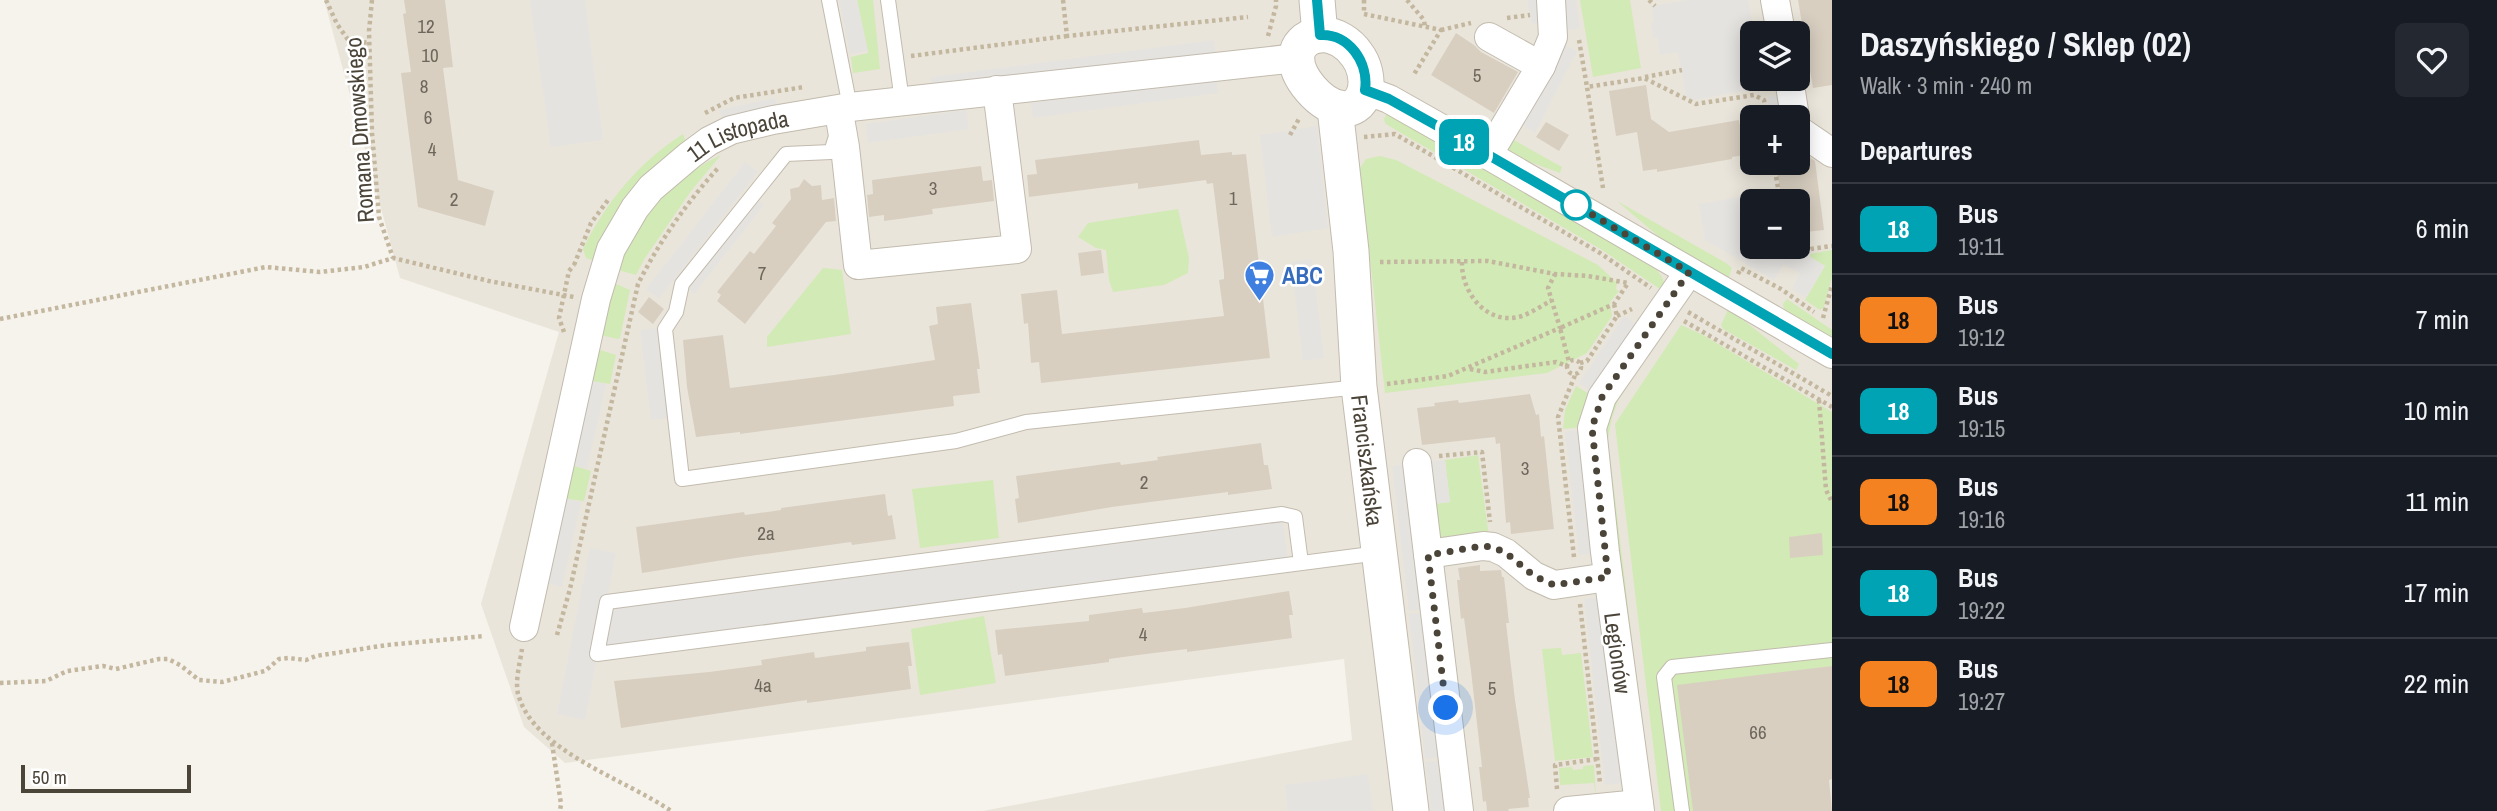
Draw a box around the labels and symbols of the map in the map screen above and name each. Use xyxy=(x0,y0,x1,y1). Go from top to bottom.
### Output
house number: 12 xyxy=(417,13,435,39)
street label: Romana Dmowskiego xyxy=(337,36,381,224)
house number: 10 xyxy=(421,42,439,68)
house number: 5 xyxy=(1473,62,1482,88)
house number: 8 xyxy=(420,73,428,99)
street label: 11 Listopada xyxy=(680,102,791,168)
house number: 6 xyxy=(424,104,432,130)
line badge: 18 xyxy=(1432,119,1496,165)
house number: 4 xyxy=(428,136,437,162)
house number: 3 xyxy=(929,175,937,201)
house number: 1 xyxy=(1229,185,1238,211)
house number: 2 xyxy=(450,186,458,212)
unlabelled marker xyxy=(1561,190,1591,220)
supermarket icon: ABC xyxy=(1242,258,1276,302)
house number: 7 xyxy=(758,260,767,286)
place label: ABC xyxy=(1282,260,1323,291)
street label: Franciszkańska xyxy=(1345,393,1391,528)
house number: 3 xyxy=(1521,455,1529,481)
house number: 2 xyxy=(1140,469,1148,495)
house number: 2a xyxy=(757,520,775,546)
street label: Legionów xyxy=(1597,610,1639,696)
house number: 4 xyxy=(1139,621,1148,647)
house number: 4a xyxy=(754,672,772,698)
house number: 5 xyxy=(1488,675,1497,701)
your location xyxy=(1428,690,1463,725)
house number: 66 xyxy=(1749,719,1767,745)
scale bar xyxy=(21,762,191,794)

